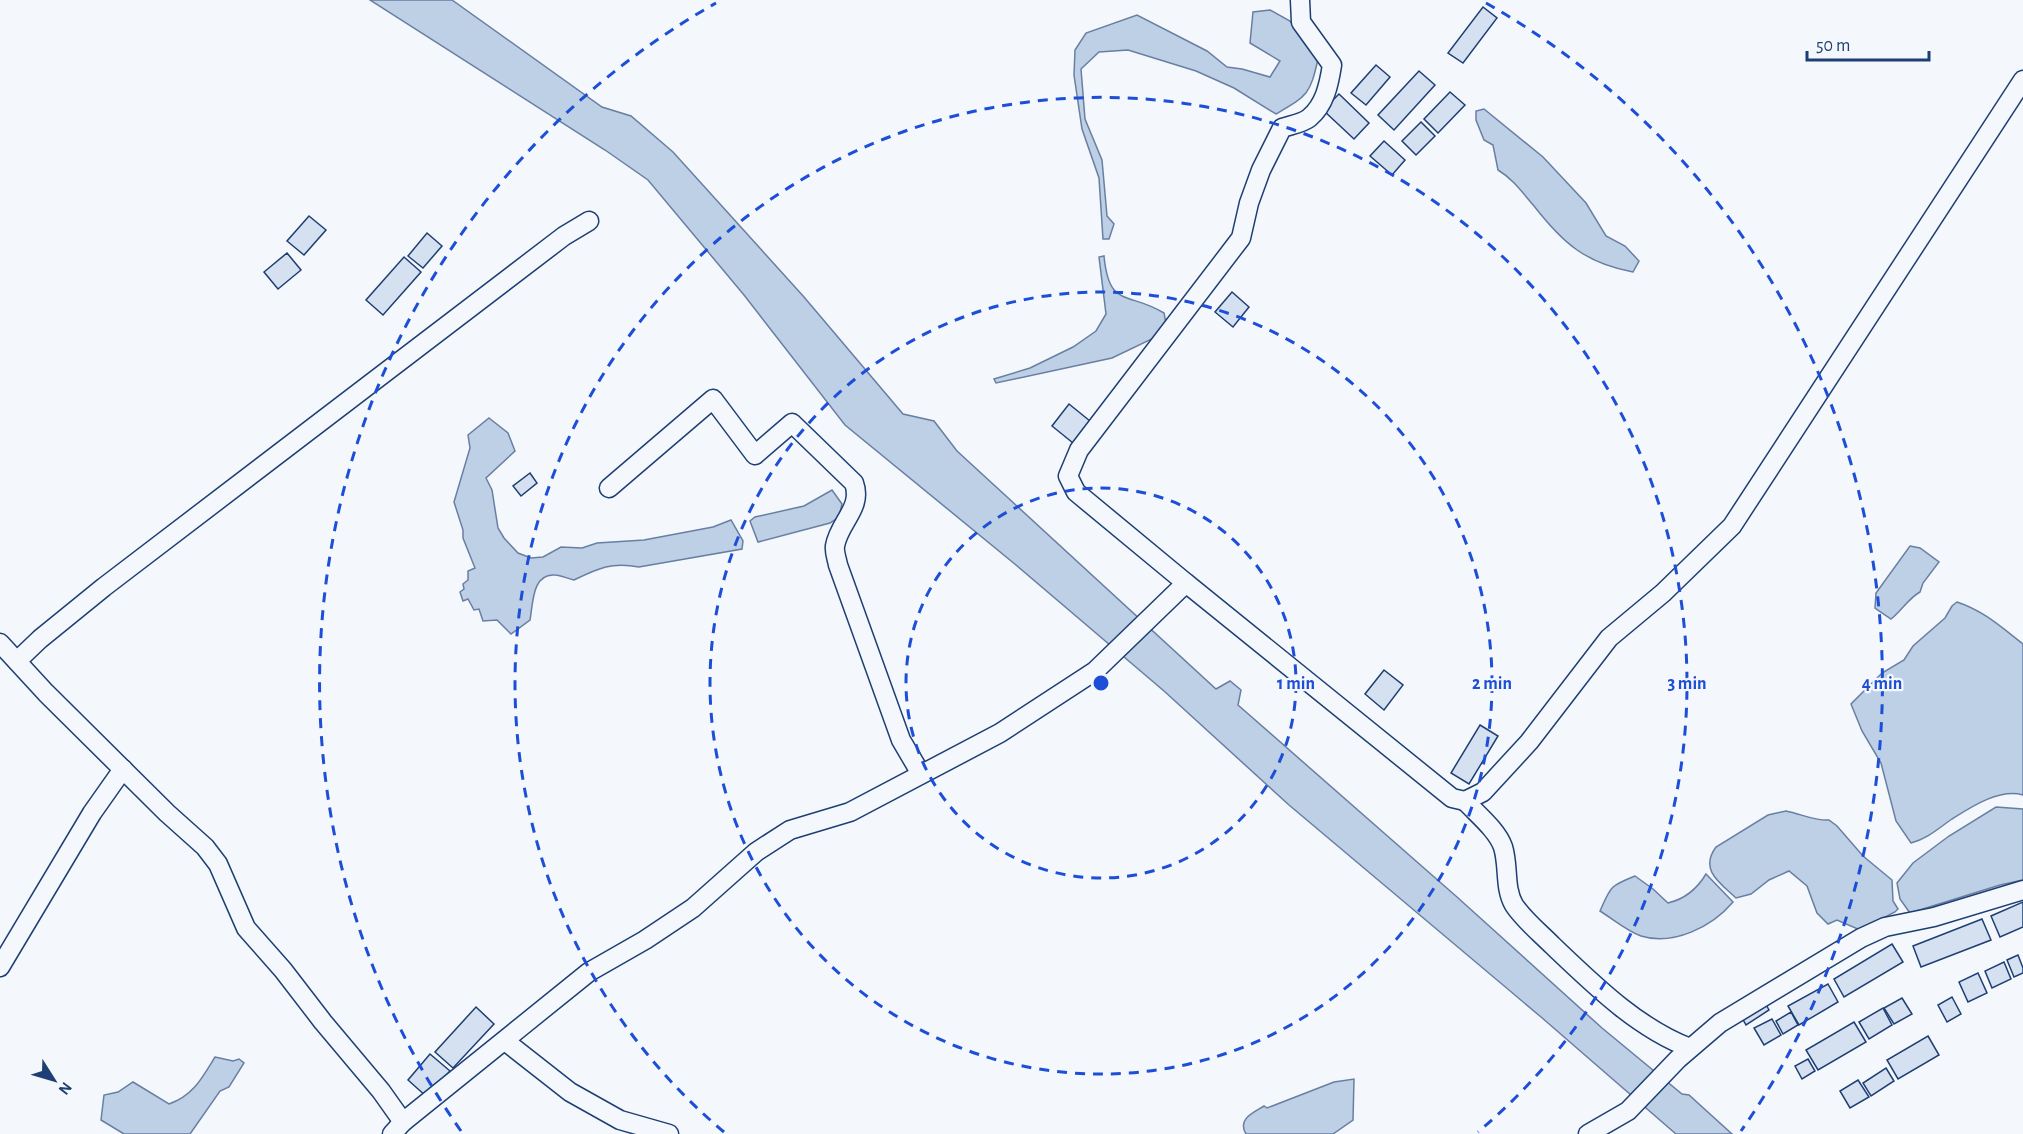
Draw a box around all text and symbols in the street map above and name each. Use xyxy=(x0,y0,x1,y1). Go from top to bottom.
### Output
scale bar xyxy=(1807,24,1928,62)
text: 50 m xyxy=(1816,37,1850,55)
centre of rings xyxy=(1091,673,1111,693)
text: 1 min xyxy=(1277,675,1315,693)
text: 2 min xyxy=(1472,675,1512,693)
text: 3 min xyxy=(1667,675,1707,693)
text: 4 min xyxy=(1862,675,1902,693)
north arrow xyxy=(24,1050,84,1110)
text: N xyxy=(55,1079,75,1098)

